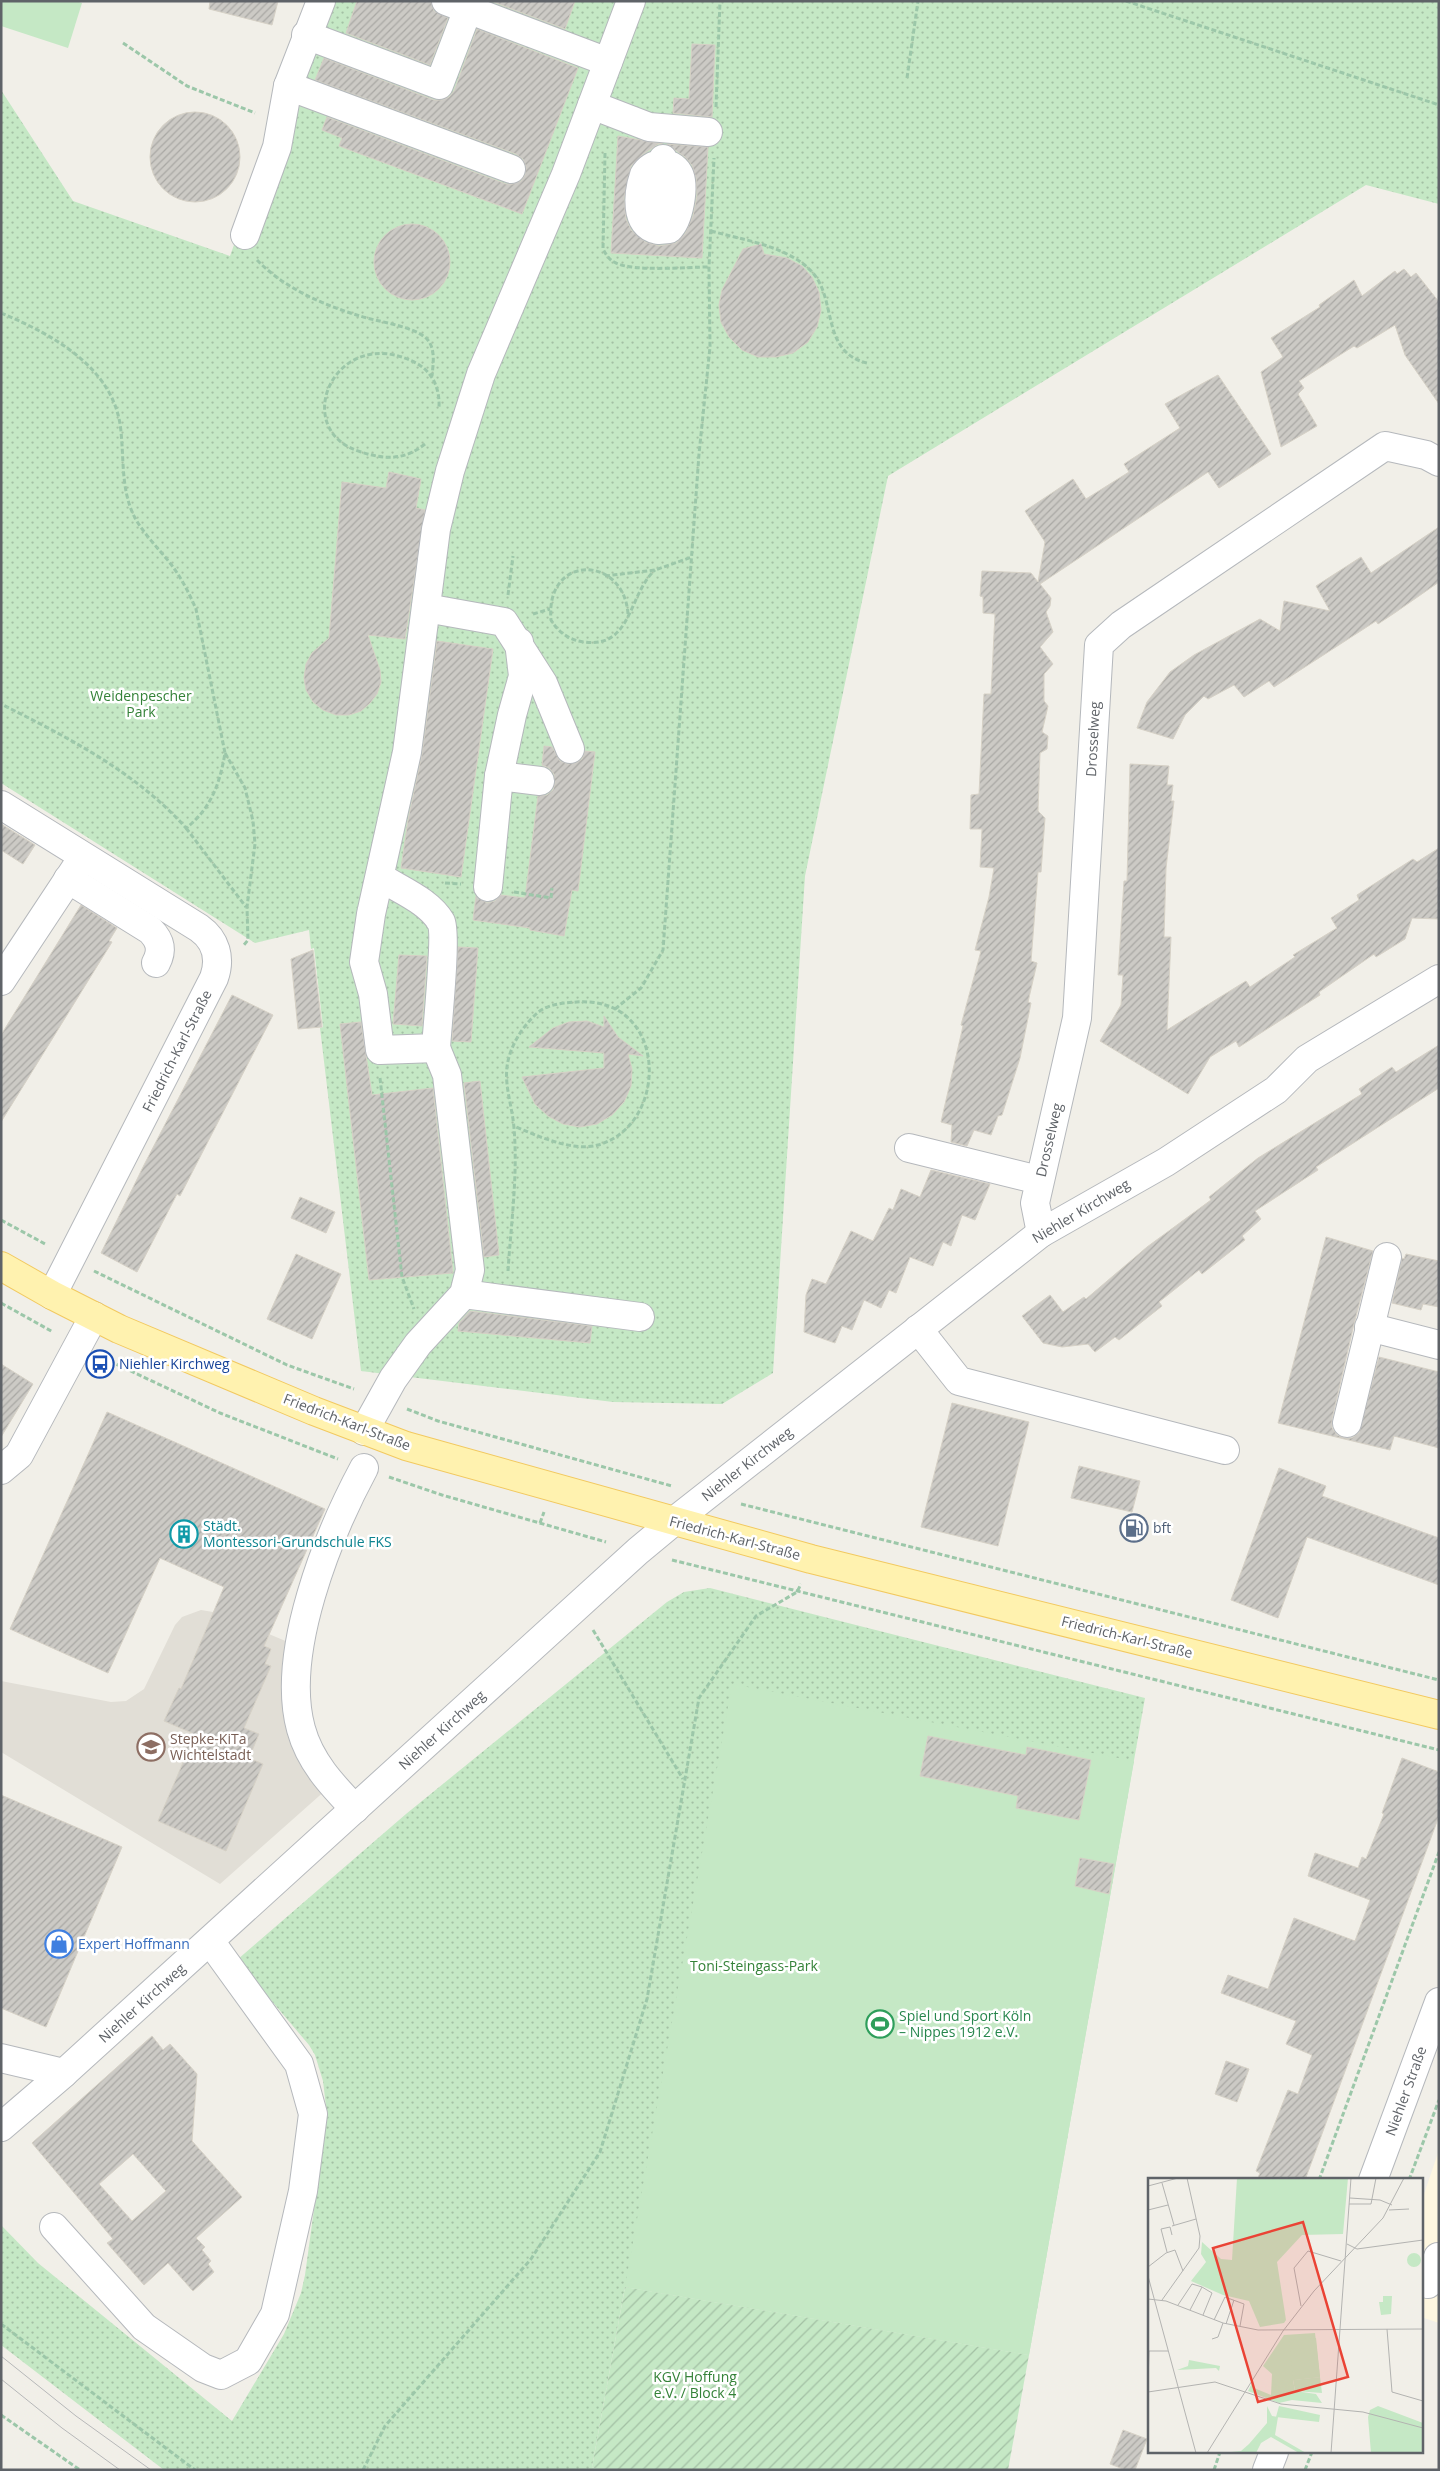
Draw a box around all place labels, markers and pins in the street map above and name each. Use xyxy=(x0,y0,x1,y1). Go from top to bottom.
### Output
bus stop icon: Niehler Kirchweg xyxy=(85,1349,115,1379)
place label: Niehler Kirchweg xyxy=(119,1354,230,1373)
fuel station icon: bft xyxy=(1119,1513,1149,1543)
place label: Städt. Montessori-Grundschule FKS xyxy=(203,1516,392,1551)
place label: bft xyxy=(1153,1518,1171,1537)
building icon: Städt. Montessori-Grundschule FKS xyxy=(169,1519,199,1549)
place label: Stepke-KiTa Wichtelstadt xyxy=(170,1729,251,1764)
school or university icon: Stepke-KiTa Wichtelstadt xyxy=(136,1732,166,1762)
shop icon: Expert Hoffmann xyxy=(44,1929,74,1959)
place label: Expert Hoffmann xyxy=(78,1934,190,1953)
place label: Spiel und Sport Köln – Nippes 1912 e.V. xyxy=(899,2006,1031,2041)
sports icon: Spiel und Sport Köln – Nippes 1912 e.V. xyxy=(865,2009,895,2039)

